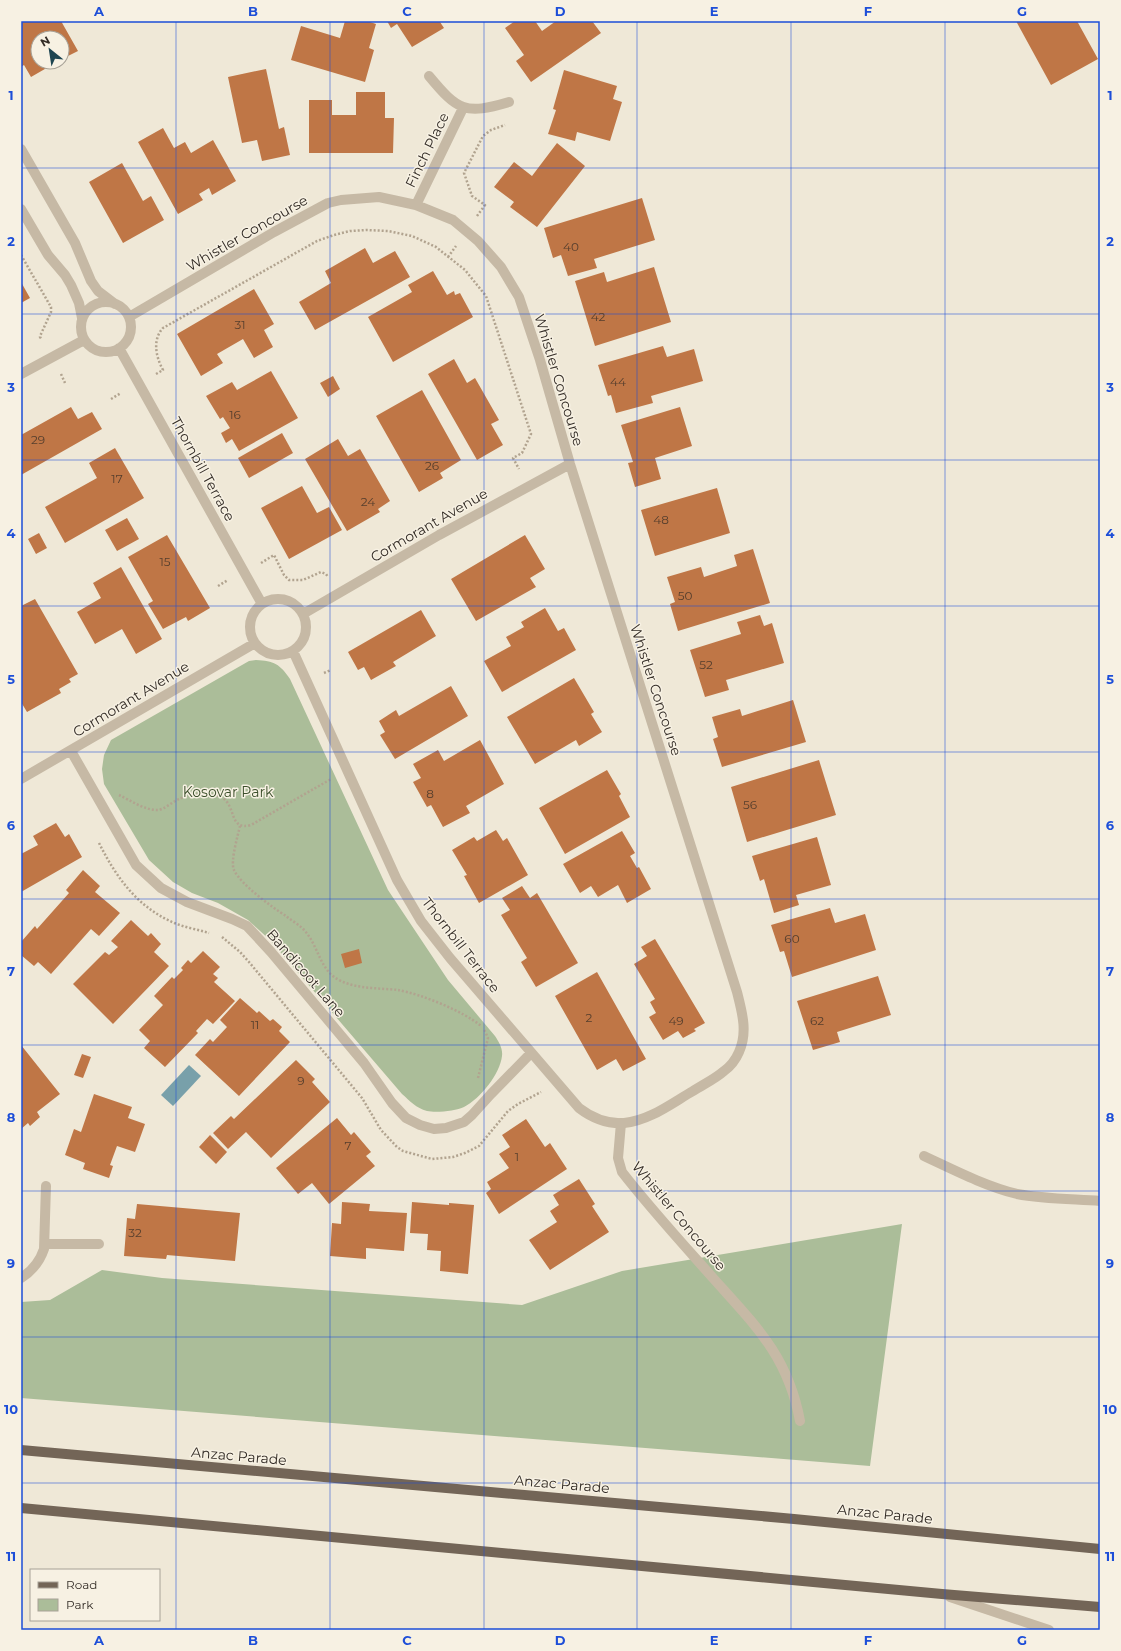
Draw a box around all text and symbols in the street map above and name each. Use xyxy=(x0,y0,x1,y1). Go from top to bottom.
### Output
text: A xyxy=(93,3,105,19)
text: B xyxy=(248,3,258,19)
text: C xyxy=(402,3,412,19)
text: D xyxy=(555,3,566,19)
text: E xyxy=(710,3,719,19)
text: F xyxy=(864,3,872,19)
text: G xyxy=(1017,3,1027,19)
north arrow xyxy=(30,30,70,70)
text: N xyxy=(38,33,52,50)
text: 1 xyxy=(8,87,14,103)
text: 1 xyxy=(1107,87,1113,103)
street label: Finch Place xyxy=(401,110,453,190)
street label: Whistler Concourse xyxy=(183,191,311,275)
text: 2 xyxy=(7,233,15,249)
text: 2 xyxy=(1106,233,1114,249)
house number: 40 xyxy=(563,239,579,254)
house number: 42 xyxy=(591,309,606,324)
street label: Whistler Concourse xyxy=(530,312,588,448)
house number: 31 xyxy=(234,317,246,332)
house number: 44 xyxy=(610,374,626,389)
text: 3 xyxy=(6,379,15,395)
text: 3 xyxy=(1105,379,1114,395)
house number: 16 xyxy=(229,407,241,422)
street label: Thornbill Terrace xyxy=(167,414,239,524)
house number: 29 xyxy=(31,432,45,447)
house number: 26 xyxy=(425,458,439,473)
house number: 17 xyxy=(111,471,123,486)
street label: Cormorant Avenue xyxy=(367,484,491,566)
house number: 24 xyxy=(361,494,375,509)
house number: 48 xyxy=(653,512,669,527)
text: 4 xyxy=(7,525,16,541)
text: 4 xyxy=(1106,525,1115,541)
house number: 15 xyxy=(159,554,171,569)
house number: 50 xyxy=(678,588,692,603)
street label: Whistler Concourse xyxy=(626,622,686,758)
street label: Cormorant Avenue xyxy=(70,657,192,741)
house number: 52 xyxy=(699,657,713,672)
text: 5 xyxy=(7,671,15,687)
text: 5 xyxy=(1106,671,1114,687)
park label: Kosovar Park xyxy=(183,783,274,801)
house number: 8 xyxy=(426,786,434,801)
house number: 56 xyxy=(743,797,757,812)
text: 6 xyxy=(7,817,16,833)
text: 6 xyxy=(1106,817,1115,833)
street label: Thornbill Terrace xyxy=(418,894,504,996)
street label: Bandicoot Lane xyxy=(263,925,349,1021)
house number: 60 xyxy=(784,931,800,946)
text: 7 xyxy=(7,963,15,979)
text: 7 xyxy=(1106,963,1114,979)
house number: 2 xyxy=(586,1010,593,1025)
house number: 49 xyxy=(668,1013,684,1028)
house number: 62 xyxy=(810,1013,824,1028)
house number: 11 xyxy=(251,1017,259,1032)
house number: 9 xyxy=(297,1073,305,1088)
text: 8 xyxy=(7,1109,16,1125)
text: 8 xyxy=(1106,1109,1115,1125)
house number: 7 xyxy=(344,1138,352,1153)
house number: 1 xyxy=(515,1149,519,1164)
street label: Whistler Concourse xyxy=(628,1158,730,1274)
house number: 32 xyxy=(128,1225,142,1240)
text: 9 xyxy=(7,1255,15,1271)
text: 9 xyxy=(1106,1255,1114,1271)
text: 10 xyxy=(4,1401,18,1417)
text: 10 xyxy=(1103,1401,1117,1417)
street label: Anzac Parade xyxy=(190,1443,288,1469)
street label: Anzac Parade xyxy=(513,1471,611,1497)
street label: Anzac Parade xyxy=(836,1500,934,1528)
text: 11 xyxy=(6,1548,16,1564)
text: 11 xyxy=(1105,1548,1115,1564)
legend xyxy=(30,1569,160,1621)
text: Road xyxy=(66,1577,97,1592)
text: Park xyxy=(66,1597,94,1612)
text: A xyxy=(93,1632,105,1648)
text: B xyxy=(248,1632,258,1648)
text: C xyxy=(402,1632,412,1648)
text: D xyxy=(555,1632,566,1648)
text: E xyxy=(710,1632,719,1648)
text: F xyxy=(864,1632,872,1648)
text: G xyxy=(1017,1632,1027,1648)

